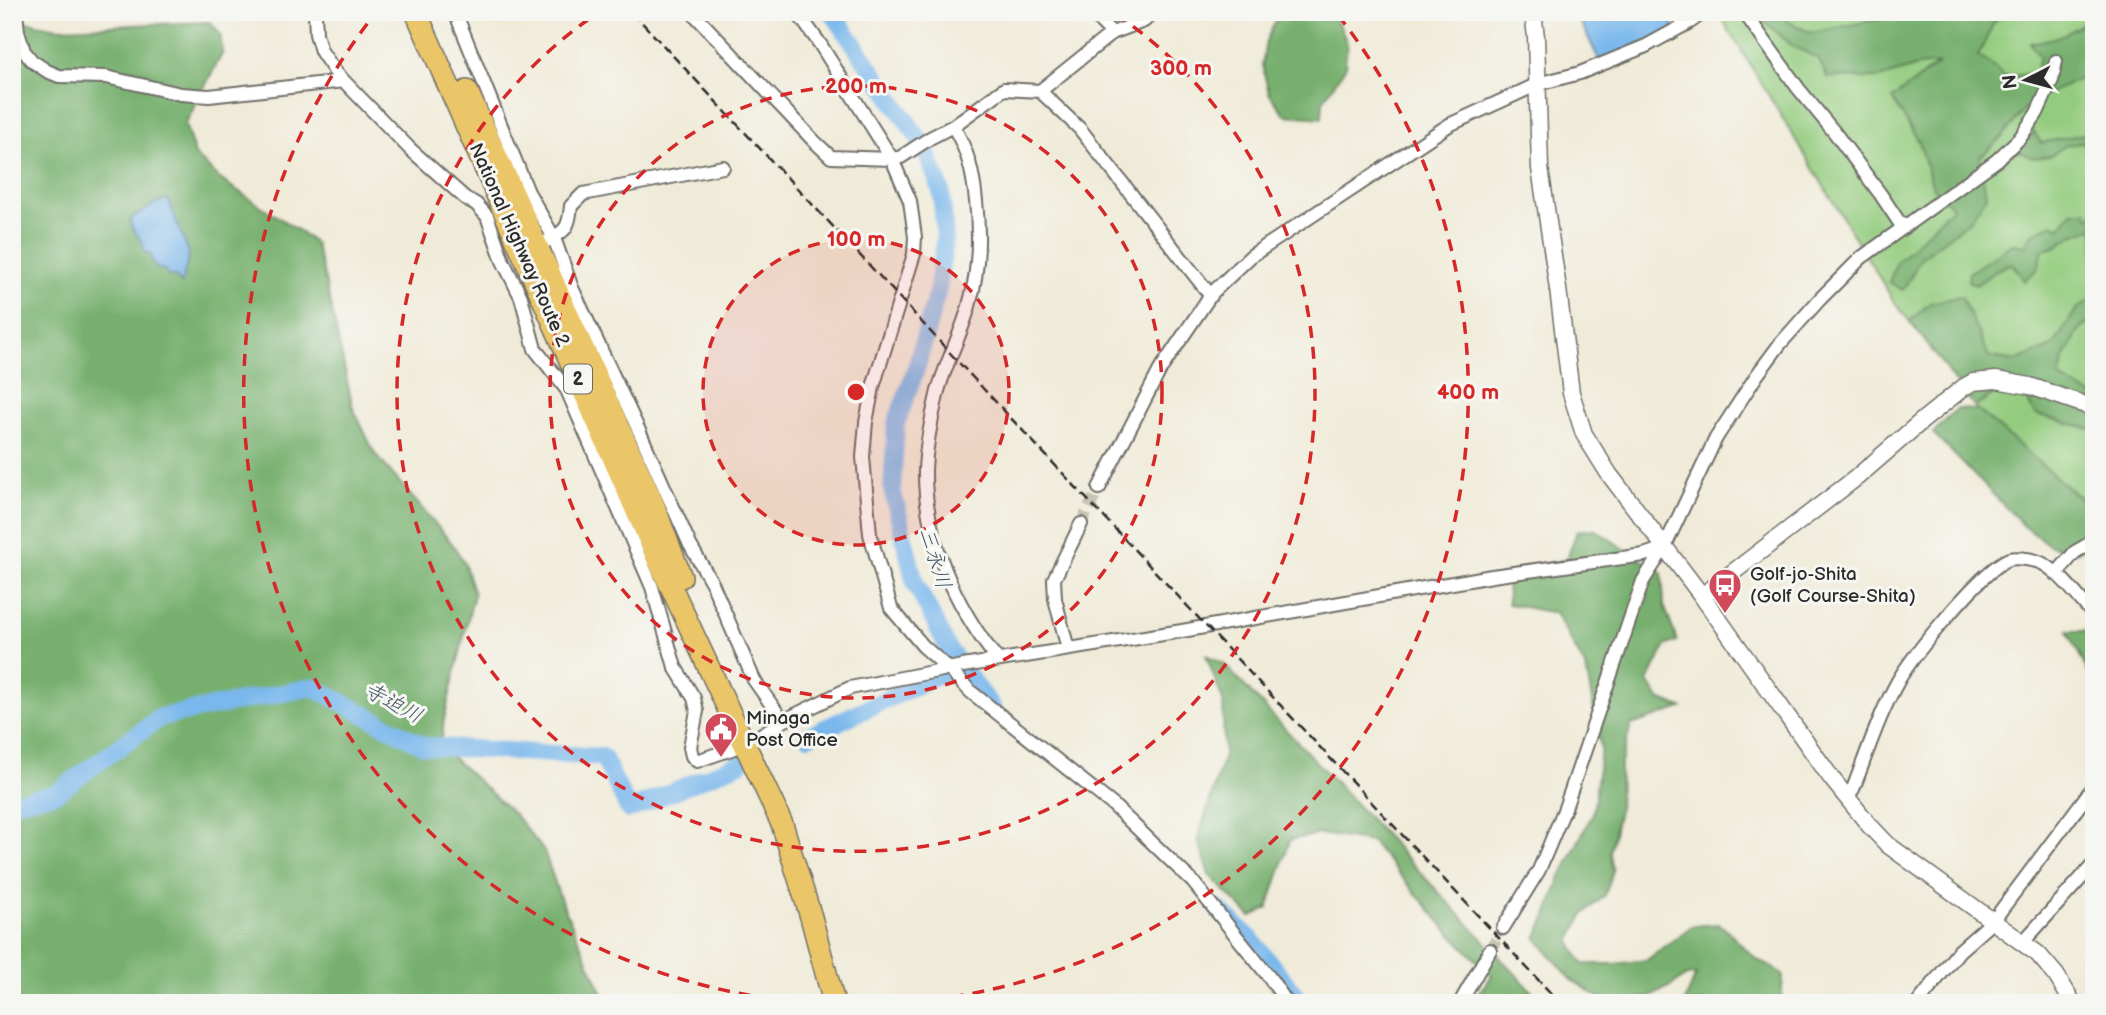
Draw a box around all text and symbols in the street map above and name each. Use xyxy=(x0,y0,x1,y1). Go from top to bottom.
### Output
north arrow xyxy=(1990,46,2060,116)
text: 300 m xyxy=(1150,56,1212,81)
text: N xyxy=(1998,73,2023,90)
text: 200 m xyxy=(825,74,887,99)
street label: National Highway Route 2 xyxy=(464,140,575,351)
text: 100 m xyxy=(827,227,885,252)
road number: 2 xyxy=(564,365,592,394)
centre of rings xyxy=(844,380,868,404)
text: 400 m xyxy=(1437,380,1499,405)
water label: 三永川 xyxy=(914,524,956,592)
place label: Golf-jo-Shita (Golf Course-Shita) xyxy=(1750,563,1916,608)
bus stop icon: Golf-jo-Shita (Golf Course-Shita) xyxy=(1706,566,1744,615)
water label: 寺迫川 xyxy=(359,677,427,729)
place label: Minaga Post Office xyxy=(746,707,838,752)
public building icon: Minaga Post Office xyxy=(702,710,740,759)

